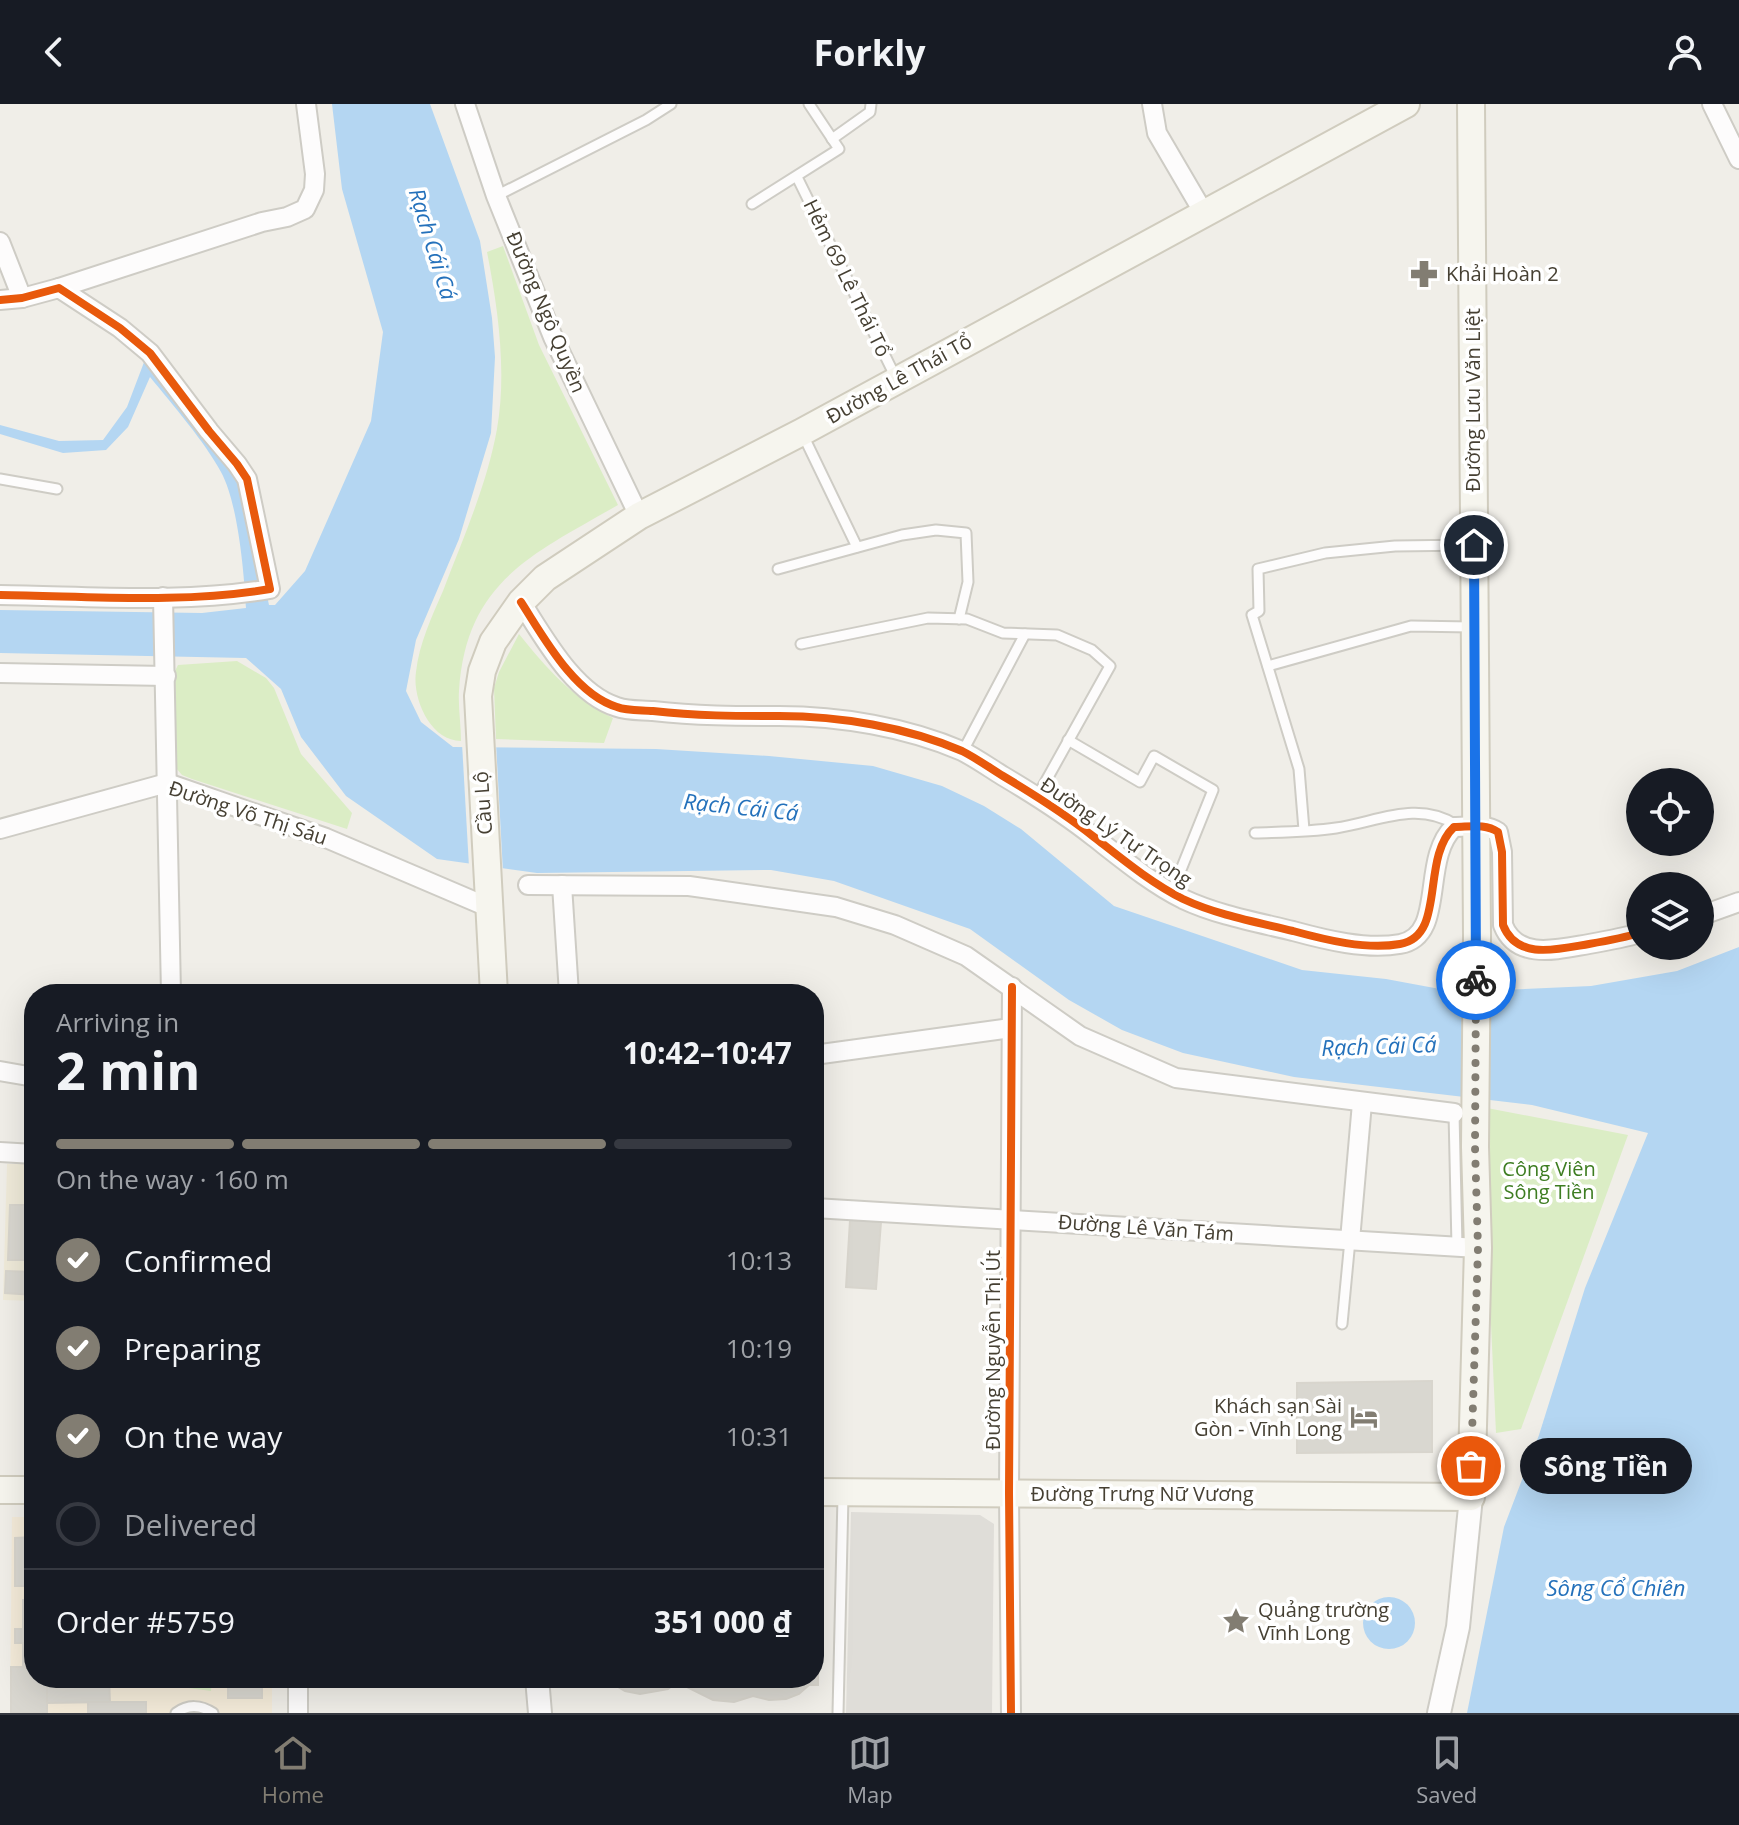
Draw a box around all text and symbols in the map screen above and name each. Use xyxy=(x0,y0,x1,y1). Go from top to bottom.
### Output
text: Forkly xyxy=(813,28,926,77)
icon: back xyxy=(32,30,76,74)
icon: person xyxy=(1663,30,1707,74)
water label: Rạch Cái Cá xyxy=(403,184,465,303)
street label: Hẻm 69 Lê Thái Tổ xyxy=(798,194,897,361)
street label: Đường Ngô Quyền xyxy=(500,227,593,397)
pharmacy icon: Khải Hoàn 2 xyxy=(1409,259,1439,289)
place label: Khải Hoàn 2 xyxy=(1446,260,1559,287)
street label: Đường Lưu Văn Liệt xyxy=(1459,308,1486,492)
street label: Đường Lê Thái Tổ xyxy=(821,327,977,430)
pin xyxy=(1440,511,1508,579)
icon: home xyxy=(1452,523,1496,567)
map controls xyxy=(1626,768,1714,960)
button: locate xyxy=(1626,768,1714,856)
street label: Cầu Lộ xyxy=(467,770,498,836)
street label: Đường Lý Tự Trọng xyxy=(1035,771,1198,893)
street label: Đường Võ Thị Sáu xyxy=(165,774,331,851)
water label: Rạch Cái Cá xyxy=(682,785,800,827)
button: layers xyxy=(1626,872,1714,960)
courier xyxy=(1436,940,1516,1020)
icon: bike xyxy=(1454,958,1498,1002)
text: Arriving in xyxy=(56,1004,179,1040)
water label: Rạch Cái Cá xyxy=(1321,1028,1437,1062)
text: 10:42–10:47 xyxy=(623,1032,792,1073)
text: 2 min xyxy=(56,1034,200,1105)
park label: Công Viên Sông Tiền xyxy=(1502,1155,1596,1205)
text: On the way · 160 m xyxy=(56,1161,289,1197)
street label: Đường Lê Văn Tám xyxy=(1057,1208,1235,1247)
icon: check xyxy=(56,1238,100,1282)
text: Confirmed xyxy=(124,1240,272,1281)
text: 10:13 xyxy=(726,1242,792,1278)
street label: Đường Nguyễn Thị Út xyxy=(979,1250,1006,1450)
icon: check xyxy=(56,1326,100,1370)
text: Preparing xyxy=(124,1328,261,1369)
text: 10:19 xyxy=(726,1330,792,1366)
place label: Khách sạn Sài Gòn - Vĩnh Long xyxy=(1194,1392,1342,1442)
hotel icon: Khách sạn Sài Gòn - Vĩnh Long xyxy=(1349,1402,1379,1432)
icon: check xyxy=(56,1414,100,1458)
text: On the way xyxy=(124,1416,282,1457)
text: 10:31 xyxy=(726,1418,792,1454)
pin xyxy=(1437,1432,1505,1500)
callout: Sông Tiền xyxy=(1519,1438,1691,1494)
icon: bag xyxy=(1449,1444,1493,1488)
text: Sông Tiền xyxy=(1544,1448,1668,1484)
street label: Đường Trưng Nữ Vương xyxy=(1030,1480,1254,1507)
text: Delivered xyxy=(124,1504,257,1545)
water label: Sông Cổ Chiên xyxy=(1546,1572,1686,1602)
place label: Quảng trường Vĩnh Long xyxy=(1258,1596,1389,1646)
text: Order #5759 xyxy=(56,1601,235,1642)
text: 351 000 ₫ xyxy=(654,1601,792,1642)
place icon: Quảng trường Vĩnh Long xyxy=(1221,1606,1251,1636)
tab: Home xyxy=(262,1731,324,1809)
tab: Map xyxy=(847,1731,893,1809)
tab: Saved xyxy=(1416,1731,1477,1809)

